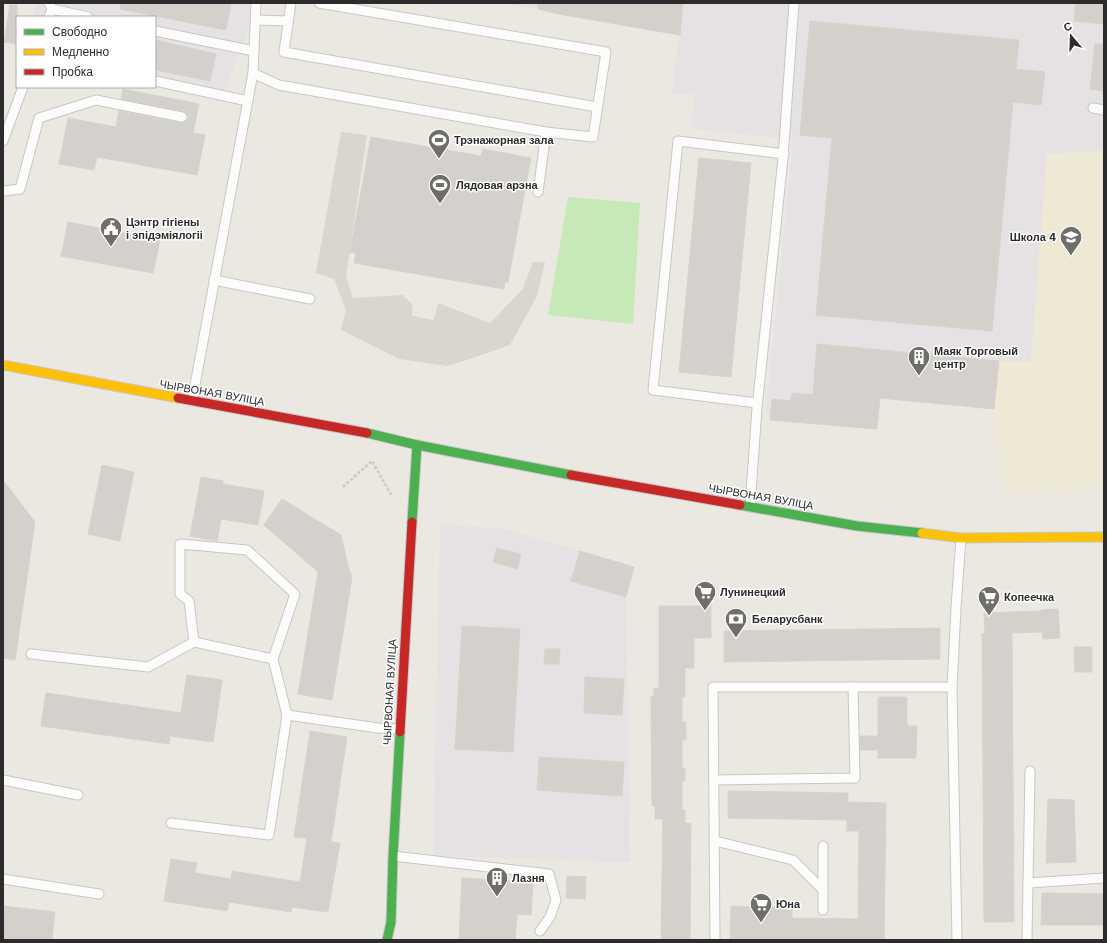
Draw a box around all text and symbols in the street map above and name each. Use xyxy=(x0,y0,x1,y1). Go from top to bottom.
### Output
legend xyxy=(16,16,156,88)
north arrow xyxy=(1051,16,1091,56)
text: С xyxy=(1062,20,1074,34)
text: Свободно xyxy=(52,25,107,39)
text: Медленно xyxy=(52,45,109,59)
text: Пробка xyxy=(52,65,93,79)
sports icon: Трэнажорная зала xyxy=(426,127,452,160)
place label: Трэнажорная зала xyxy=(454,134,554,147)
sports icon: Лядовая арэна xyxy=(427,172,453,205)
place label: Лядовая арэна xyxy=(456,179,539,192)
public building icon: Цэнтр гігіены і эпідэміялогіі xyxy=(98,215,124,248)
place label: Цэнтр гігіены і эпідэміялогіі xyxy=(126,216,203,242)
school or university icon: Школа 4 xyxy=(1058,224,1084,257)
place label: Школа 4 xyxy=(1010,231,1056,244)
building icon: Маяк Торговый центр xyxy=(906,344,932,377)
place label: Маяк Торговый центр xyxy=(934,345,1018,371)
street label: ЧЫРВОНАЯ ВУЛІЦА xyxy=(159,377,266,409)
street label: ЧЫРВОНАЯ ВУЛІЦА xyxy=(708,481,815,513)
supermarket icon: Лунинецкий xyxy=(692,579,718,612)
supermarket icon: Копеечка xyxy=(976,584,1002,617)
place label: Лунинецкий xyxy=(720,586,786,599)
place label: Копеечка xyxy=(1004,591,1055,604)
bank icon: Беларусбанк xyxy=(723,606,749,639)
place label: Беларусбанк xyxy=(752,613,823,626)
street label: ЧЫРВОНАЯ ВУЛІЦА xyxy=(381,638,399,745)
building icon: Лазня xyxy=(484,865,510,898)
place label: Лазня xyxy=(512,872,545,885)
supermarket icon: Юна xyxy=(748,891,774,924)
place label: Юна xyxy=(776,898,801,911)

